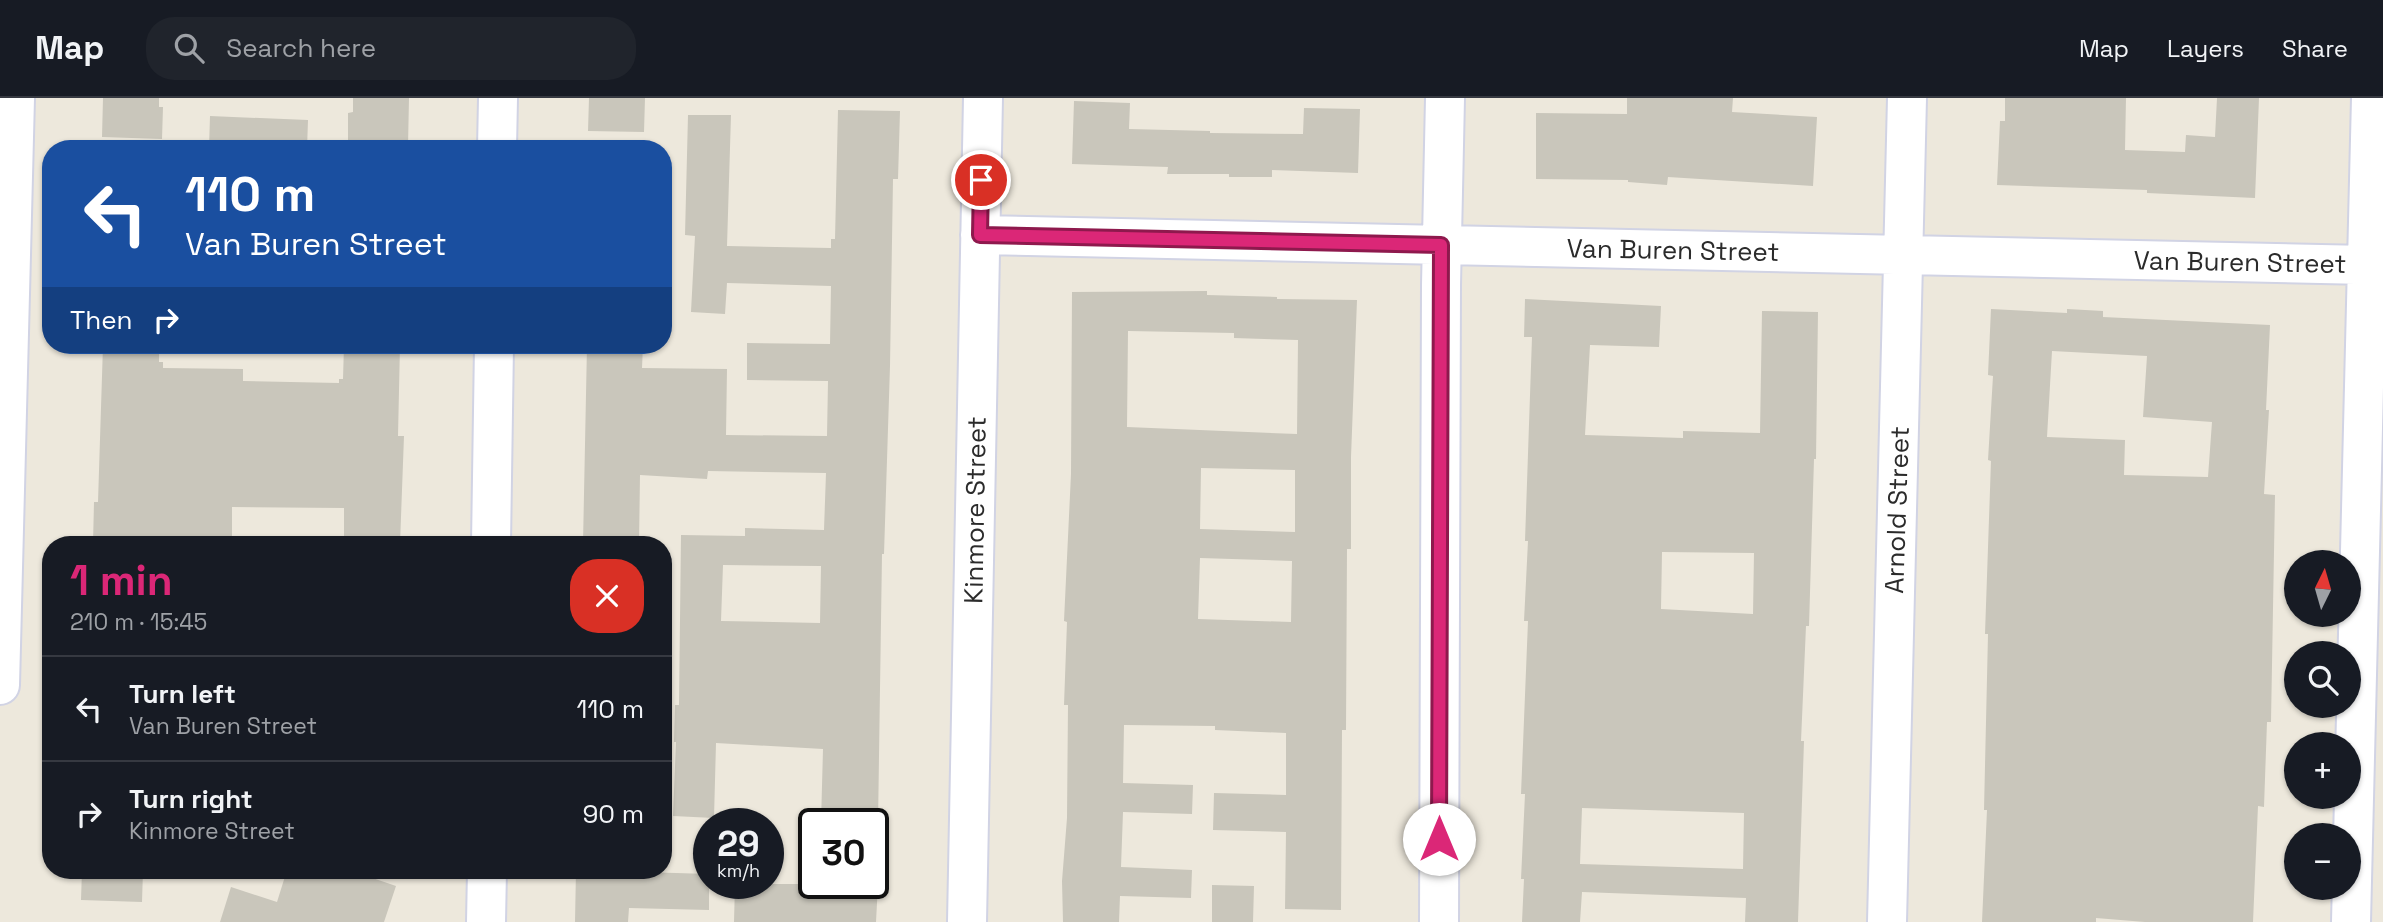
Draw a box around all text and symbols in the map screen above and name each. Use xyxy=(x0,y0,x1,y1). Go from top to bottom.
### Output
search box xyxy=(146,17,636,80)
text: Map xyxy=(35,27,104,69)
icon: search xyxy=(170,29,208,67)
text: Search here xyxy=(226,31,376,65)
text: Map xyxy=(2079,33,2129,64)
text: Layers xyxy=(2167,33,2244,64)
text: Share xyxy=(2282,33,2348,64)
pin xyxy=(951,150,1011,210)
icon: arrive xyxy=(962,161,1000,199)
text: 110 m xyxy=(185,163,315,225)
icon: left xyxy=(70,168,161,259)
text: Van Buren Street xyxy=(185,224,447,264)
street label: Van Buren Street xyxy=(1566,231,1780,269)
street label: Van Buren Street xyxy=(2133,243,2347,281)
icon: right xyxy=(147,301,185,339)
text: Then xyxy=(70,303,133,337)
street label: Kinmore Street xyxy=(956,416,994,604)
street label: Arnold Street xyxy=(1877,426,1917,594)
north arrow xyxy=(2284,550,2361,626)
map controls xyxy=(2284,550,2361,900)
text: 1 min xyxy=(70,554,173,607)
button: close xyxy=(570,559,644,633)
text: 210 m · 15:45 xyxy=(70,607,207,637)
button: search xyxy=(2284,641,2361,718)
text: Turn left xyxy=(129,677,236,711)
icon: left xyxy=(70,690,108,728)
text: 110 m xyxy=(577,692,644,726)
text: Van Buren Street xyxy=(129,711,317,741)
button: + xyxy=(2284,732,2361,809)
text: Turn right xyxy=(129,782,253,816)
icon: right xyxy=(70,795,108,833)
text: 90 m xyxy=(582,797,644,831)
position arrow xyxy=(1402,802,1476,876)
speed limit sign: 30 xyxy=(798,808,889,899)
text: Kinmore Street xyxy=(129,816,295,846)
text: 29 xyxy=(717,822,760,866)
button: − xyxy=(2284,823,2361,900)
text: km/h xyxy=(717,859,760,882)

